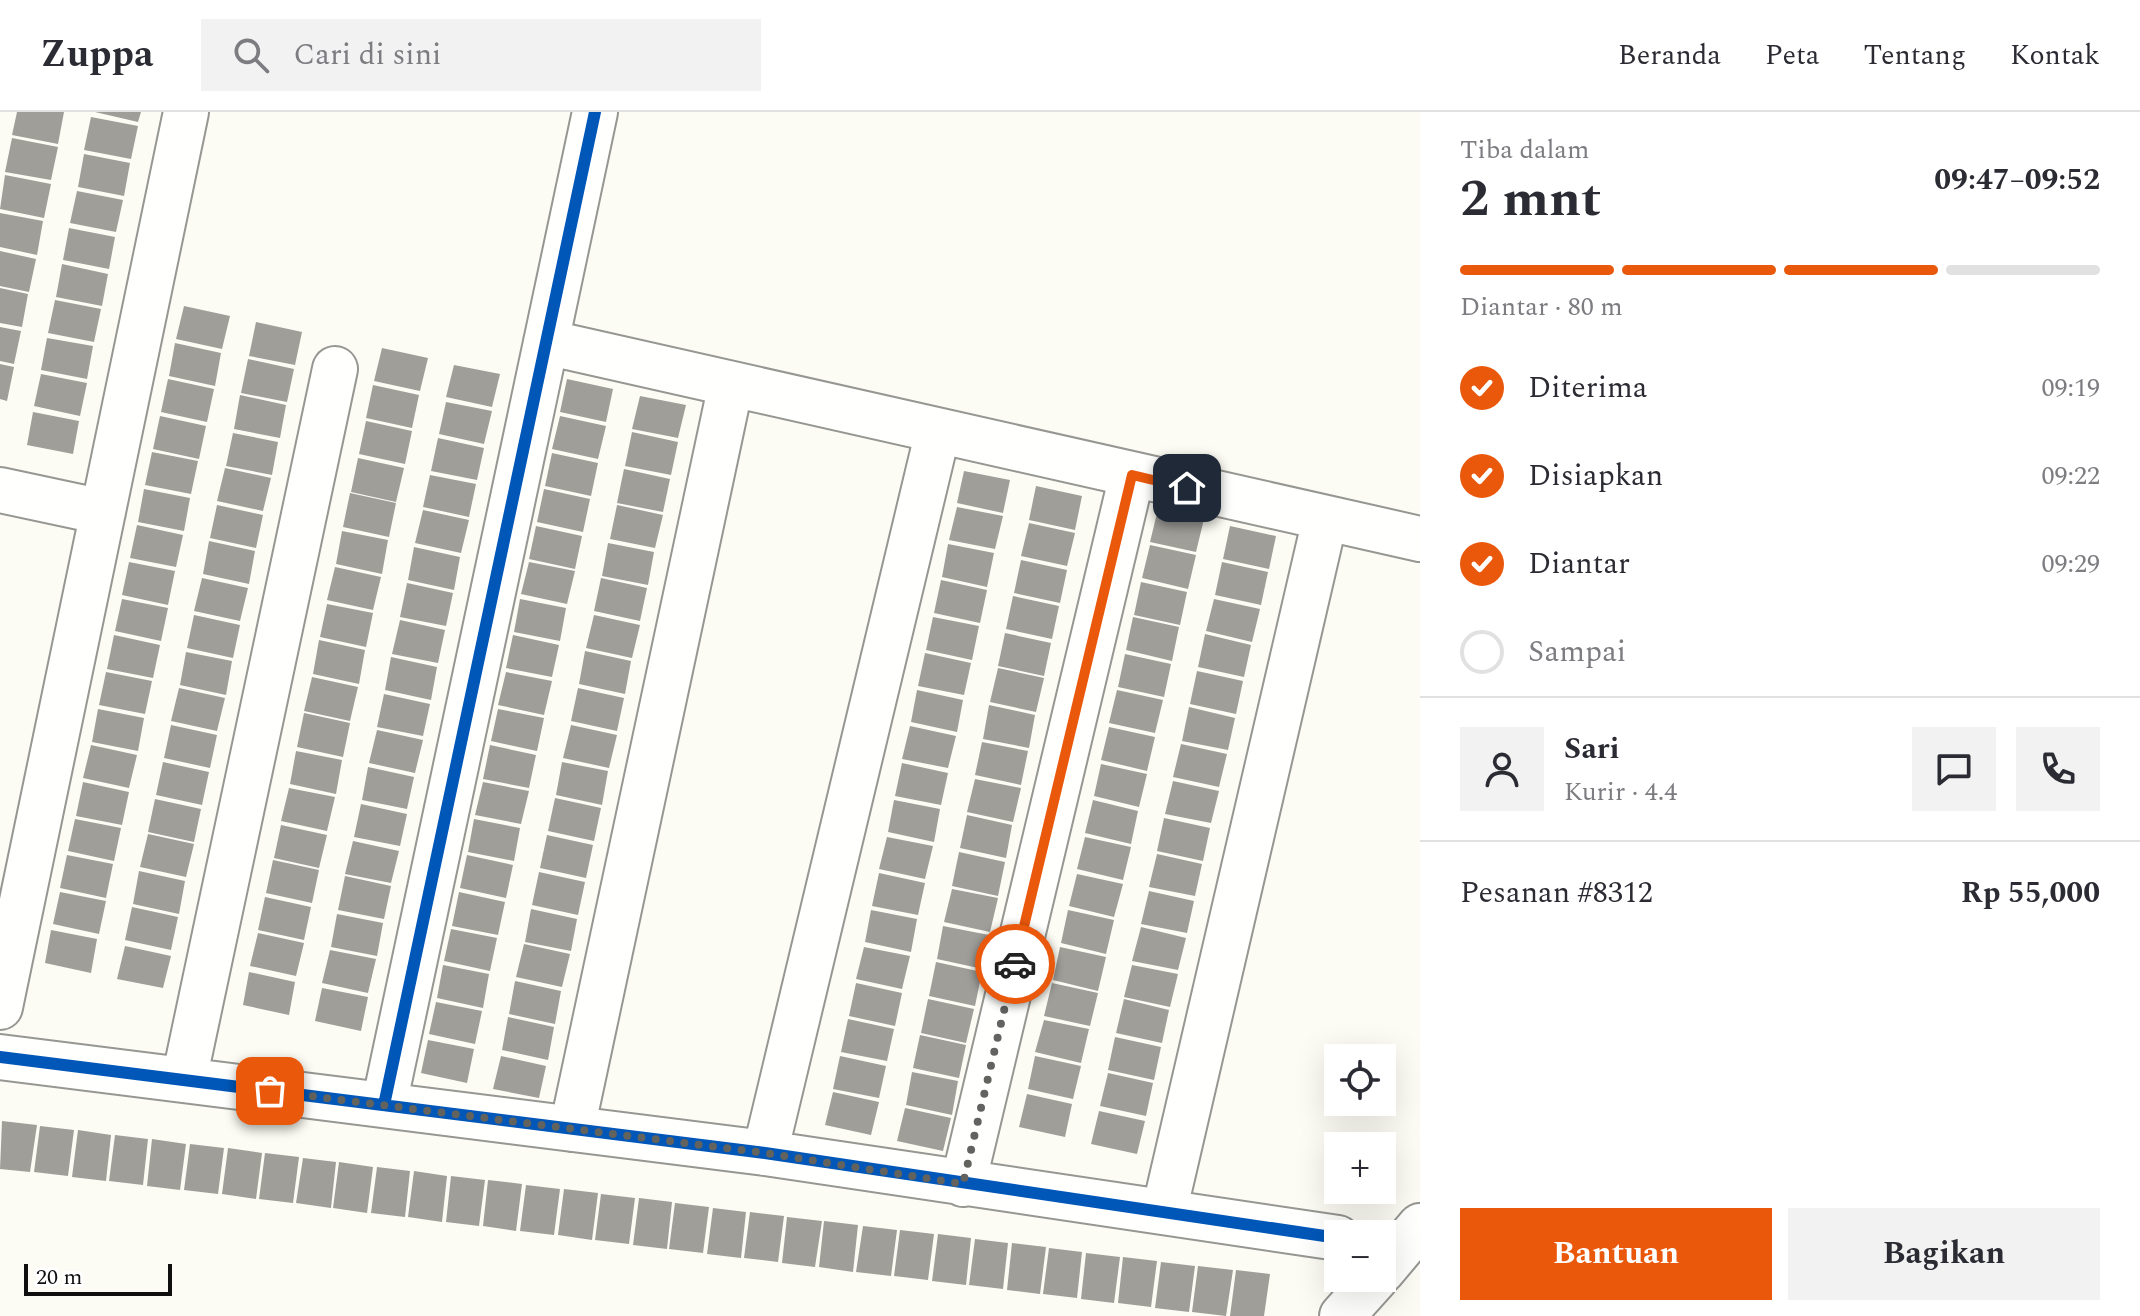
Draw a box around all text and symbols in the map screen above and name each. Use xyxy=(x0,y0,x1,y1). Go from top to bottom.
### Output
search box xyxy=(201,19,761,91)
text: Zuppa xyxy=(40,26,153,84)
text: Cari di sini xyxy=(293,32,441,78)
icon: search xyxy=(229,33,273,77)
text: Beranda xyxy=(1618,34,1721,77)
text: Peta xyxy=(1765,34,1820,77)
text: Tentang xyxy=(1864,34,1966,77)
text: Kontak xyxy=(2010,34,2100,77)
text: Tiba dalam xyxy=(1460,130,1589,170)
text: 09:47–09:52 xyxy=(1934,157,2100,203)
text: 2 mnt xyxy=(1460,160,1601,239)
text: Diantar · 80 m xyxy=(1460,287,1623,327)
text: Diterima xyxy=(1528,365,1647,411)
icon: check xyxy=(1460,366,1504,410)
text: 09:19 xyxy=(2041,368,2100,408)
text: Disiapkan xyxy=(1528,453,1663,499)
pin xyxy=(1153,454,1221,522)
icon: check xyxy=(1460,454,1504,498)
text: 09:22 xyxy=(2041,456,2100,496)
icon: home xyxy=(1165,466,1209,510)
text: Diantar xyxy=(1528,541,1630,587)
icon: check xyxy=(1460,542,1504,586)
text: 09:29 xyxy=(2041,544,2100,584)
text: Sampai xyxy=(1528,629,1626,675)
text: Sari xyxy=(1564,726,1620,772)
button: person xyxy=(1460,727,1544,811)
button: chat xyxy=(1912,727,1996,811)
button: phone xyxy=(2016,727,2100,811)
text: Kurir · 4.4 xyxy=(1564,772,1677,812)
text: Pesanan #8312 xyxy=(1460,870,1653,916)
text: Rp 55,000 xyxy=(1961,870,2100,916)
courier xyxy=(975,924,1055,1004)
icon: car xyxy=(993,942,1037,986)
map controls xyxy=(1324,1044,1396,1292)
button: locate xyxy=(1324,1044,1396,1116)
pin xyxy=(236,1057,304,1125)
icon: bag xyxy=(248,1069,292,1113)
button: + xyxy=(1324,1132,1396,1204)
button: Bantuan xyxy=(1460,1208,1772,1300)
button: Bagikan xyxy=(1788,1208,2100,1300)
button: − xyxy=(1324,1220,1396,1292)
scale bar xyxy=(24,1260,172,1296)
text: 20 m xyxy=(36,1261,82,1294)

